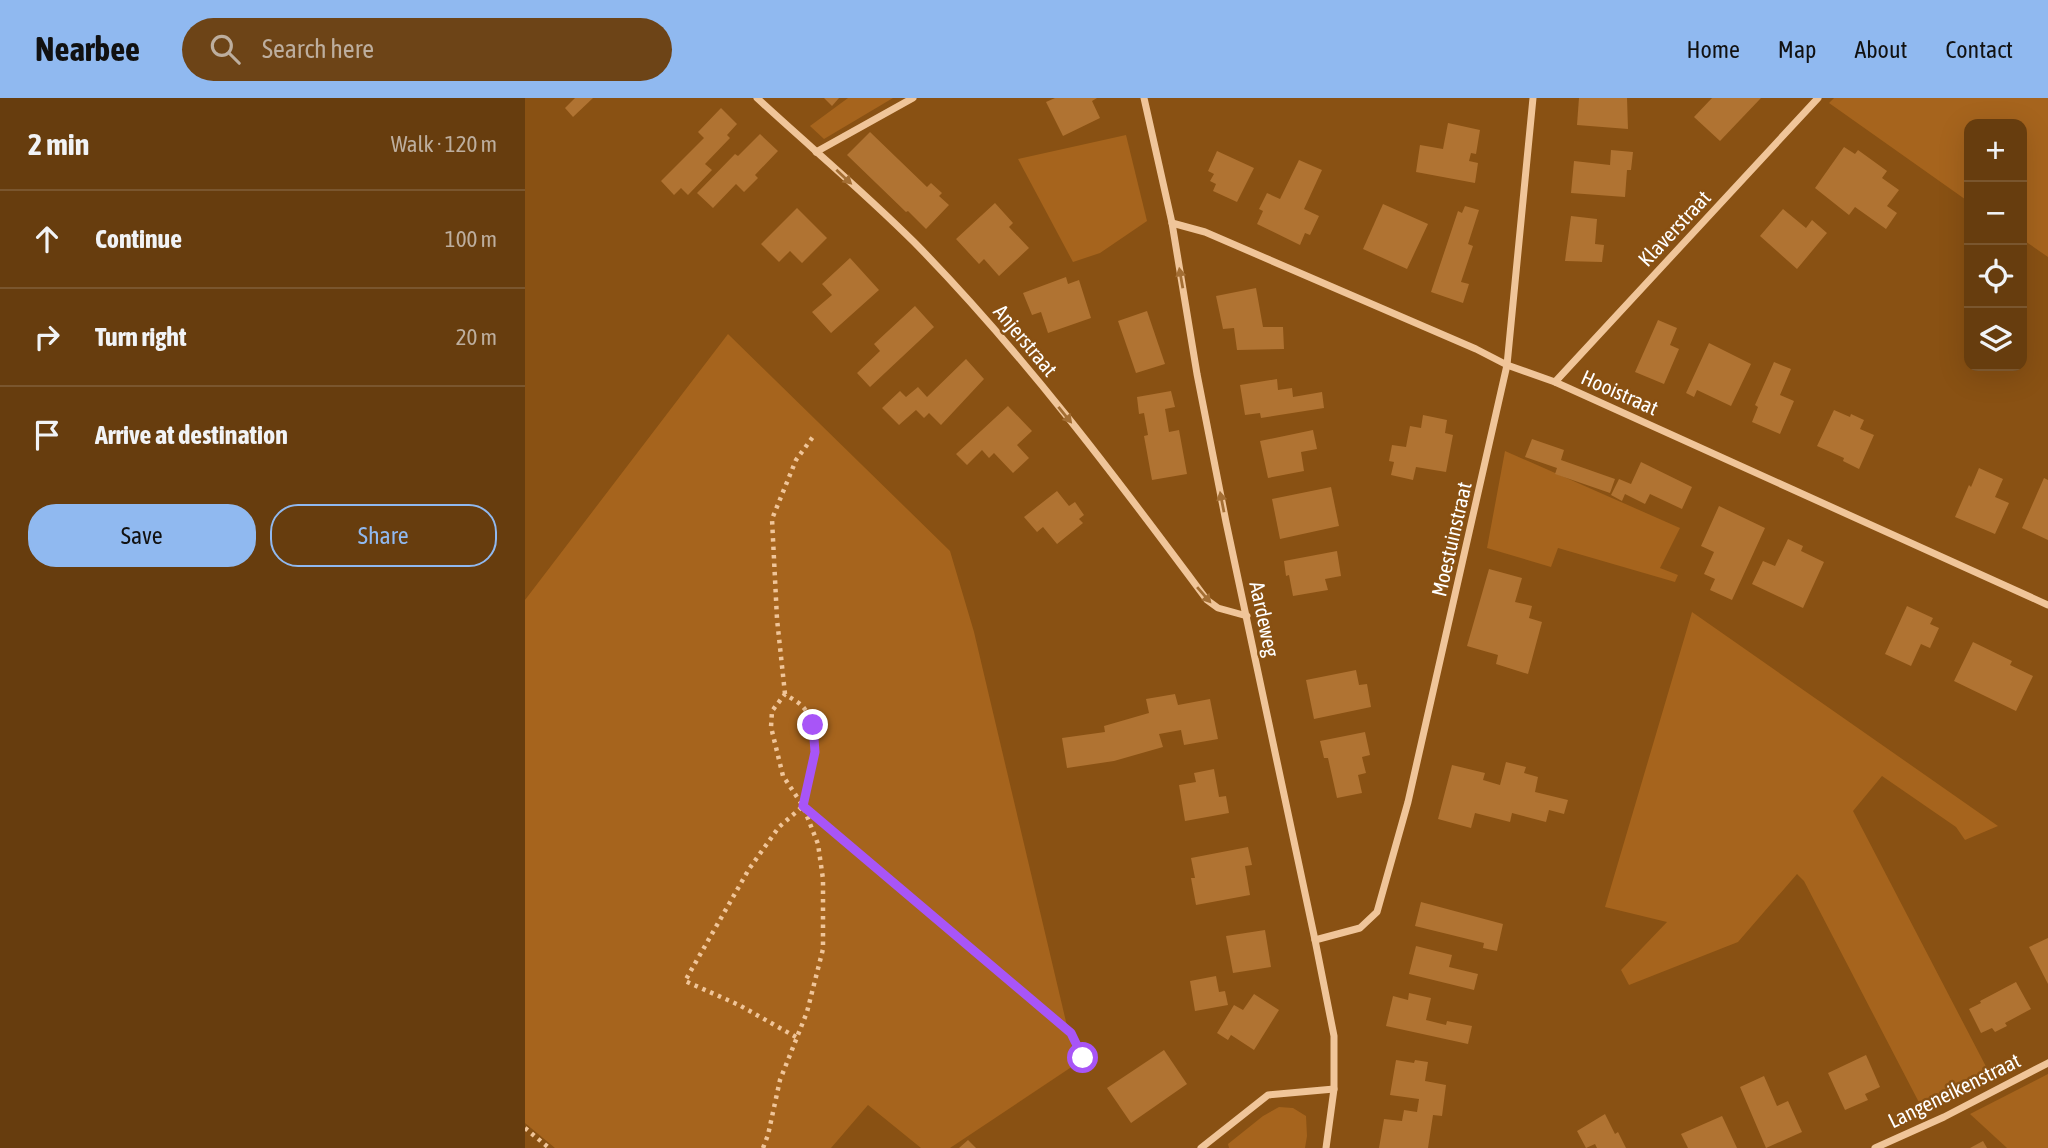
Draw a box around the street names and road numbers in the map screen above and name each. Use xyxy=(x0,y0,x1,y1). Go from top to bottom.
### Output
street label: Klaverstraat xyxy=(1633,185,1715,271)
street label: Anjerstraat xyxy=(989,299,1063,381)
street label: Hooistraat xyxy=(1578,364,1662,420)
street label: Moestuinstraat xyxy=(1426,479,1476,599)
street label: Aardeweg xyxy=(1245,579,1285,659)
street label: Langeneikenstraat xyxy=(1884,1048,2024,1132)

